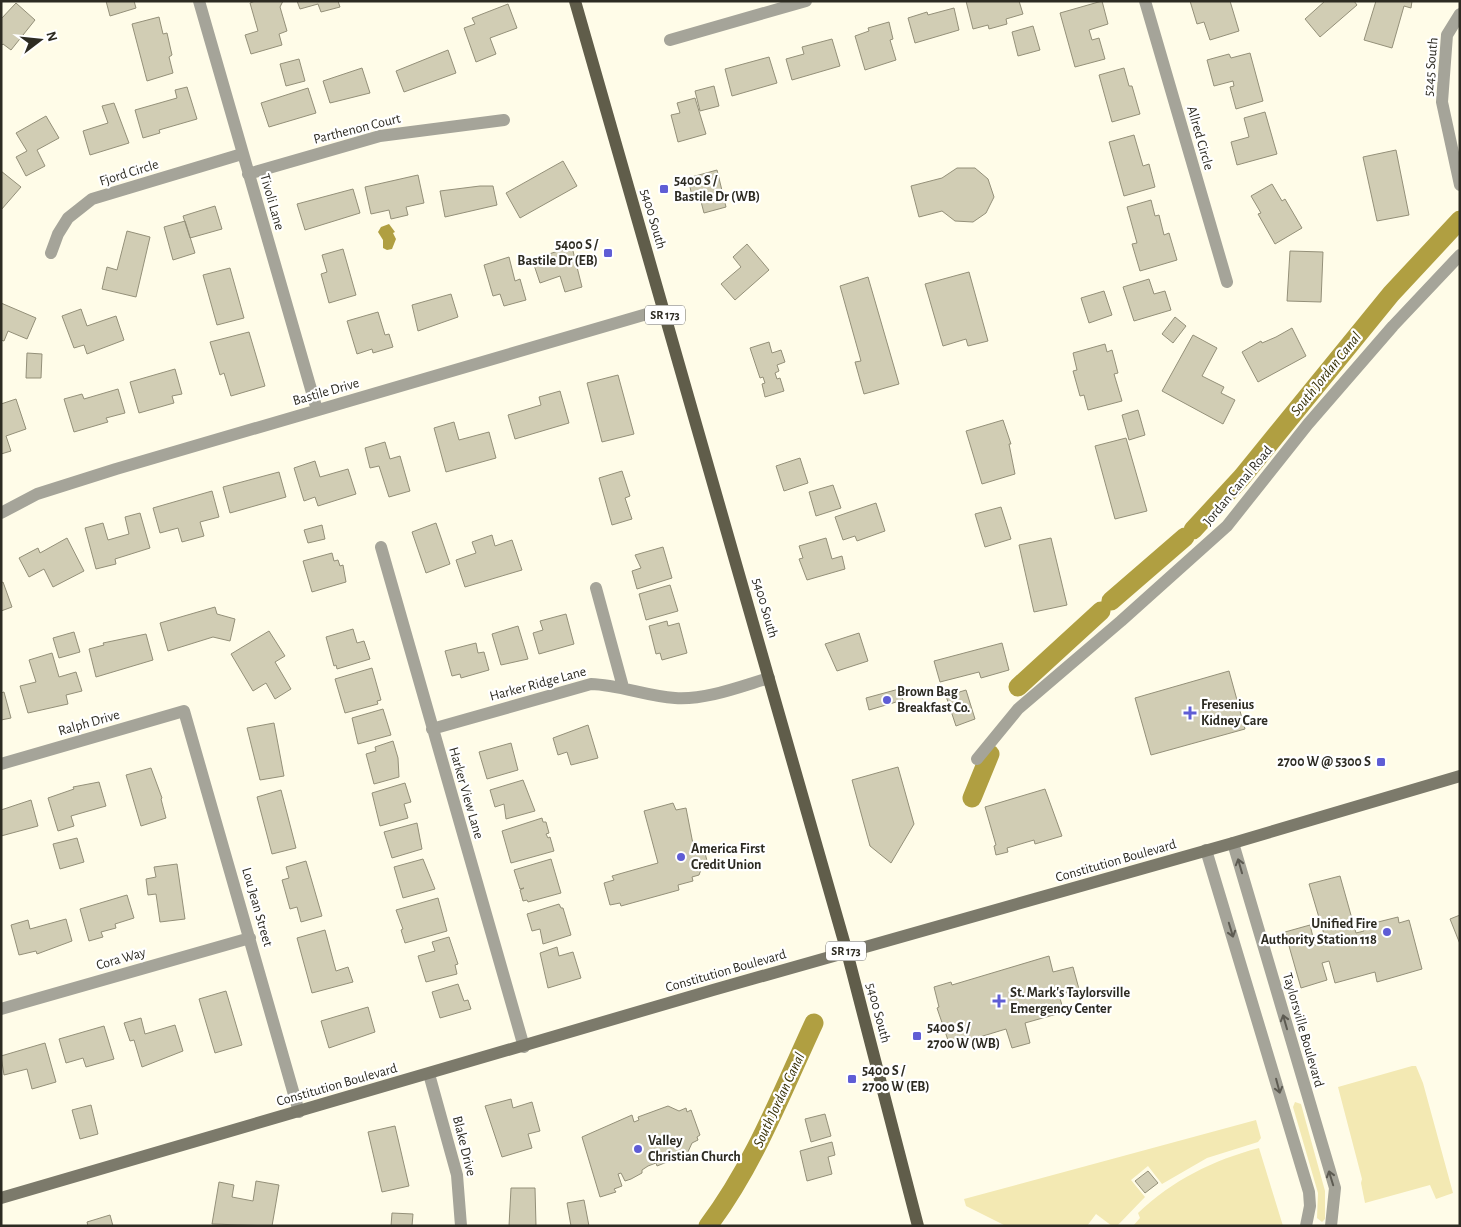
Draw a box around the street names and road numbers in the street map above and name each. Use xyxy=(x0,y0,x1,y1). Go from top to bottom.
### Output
street label: 5245 South xyxy=(1421,37,1441,97)
street label: Allred Circle xyxy=(1184,104,1216,172)
street label: Parthenon Court xyxy=(312,111,403,147)
street label: Fjord Circle xyxy=(98,157,160,189)
street label: Tivoli Lane xyxy=(257,172,287,232)
street label: 5400 South xyxy=(638,187,668,251)
road number: SR 173 xyxy=(645,306,685,324)
street label: Bastile Drive xyxy=(291,376,361,408)
street label: Jordan Canal Road xyxy=(1201,443,1275,529)
street label: 5400 South xyxy=(750,576,780,640)
street label: Harker Ridge Lane xyxy=(488,664,588,704)
street label: Ralph Drive xyxy=(57,708,121,738)
street label: Harker View Lane xyxy=(446,745,486,841)
street label: Constitution Boulevard xyxy=(1054,837,1178,885)
street label: Lou Jean Street xyxy=(239,866,275,949)
road number: SR 173 xyxy=(826,941,866,960)
street label: Cora Way xyxy=(95,945,147,973)
street label: Constitution Boulevard xyxy=(664,947,788,995)
street label: Taylorsville Boulevard xyxy=(1280,971,1326,1089)
street label: 5400 South xyxy=(863,981,893,1045)
street label: Constitution Boulevard xyxy=(275,1061,399,1109)
street label: Blake Drive xyxy=(450,1114,478,1178)

